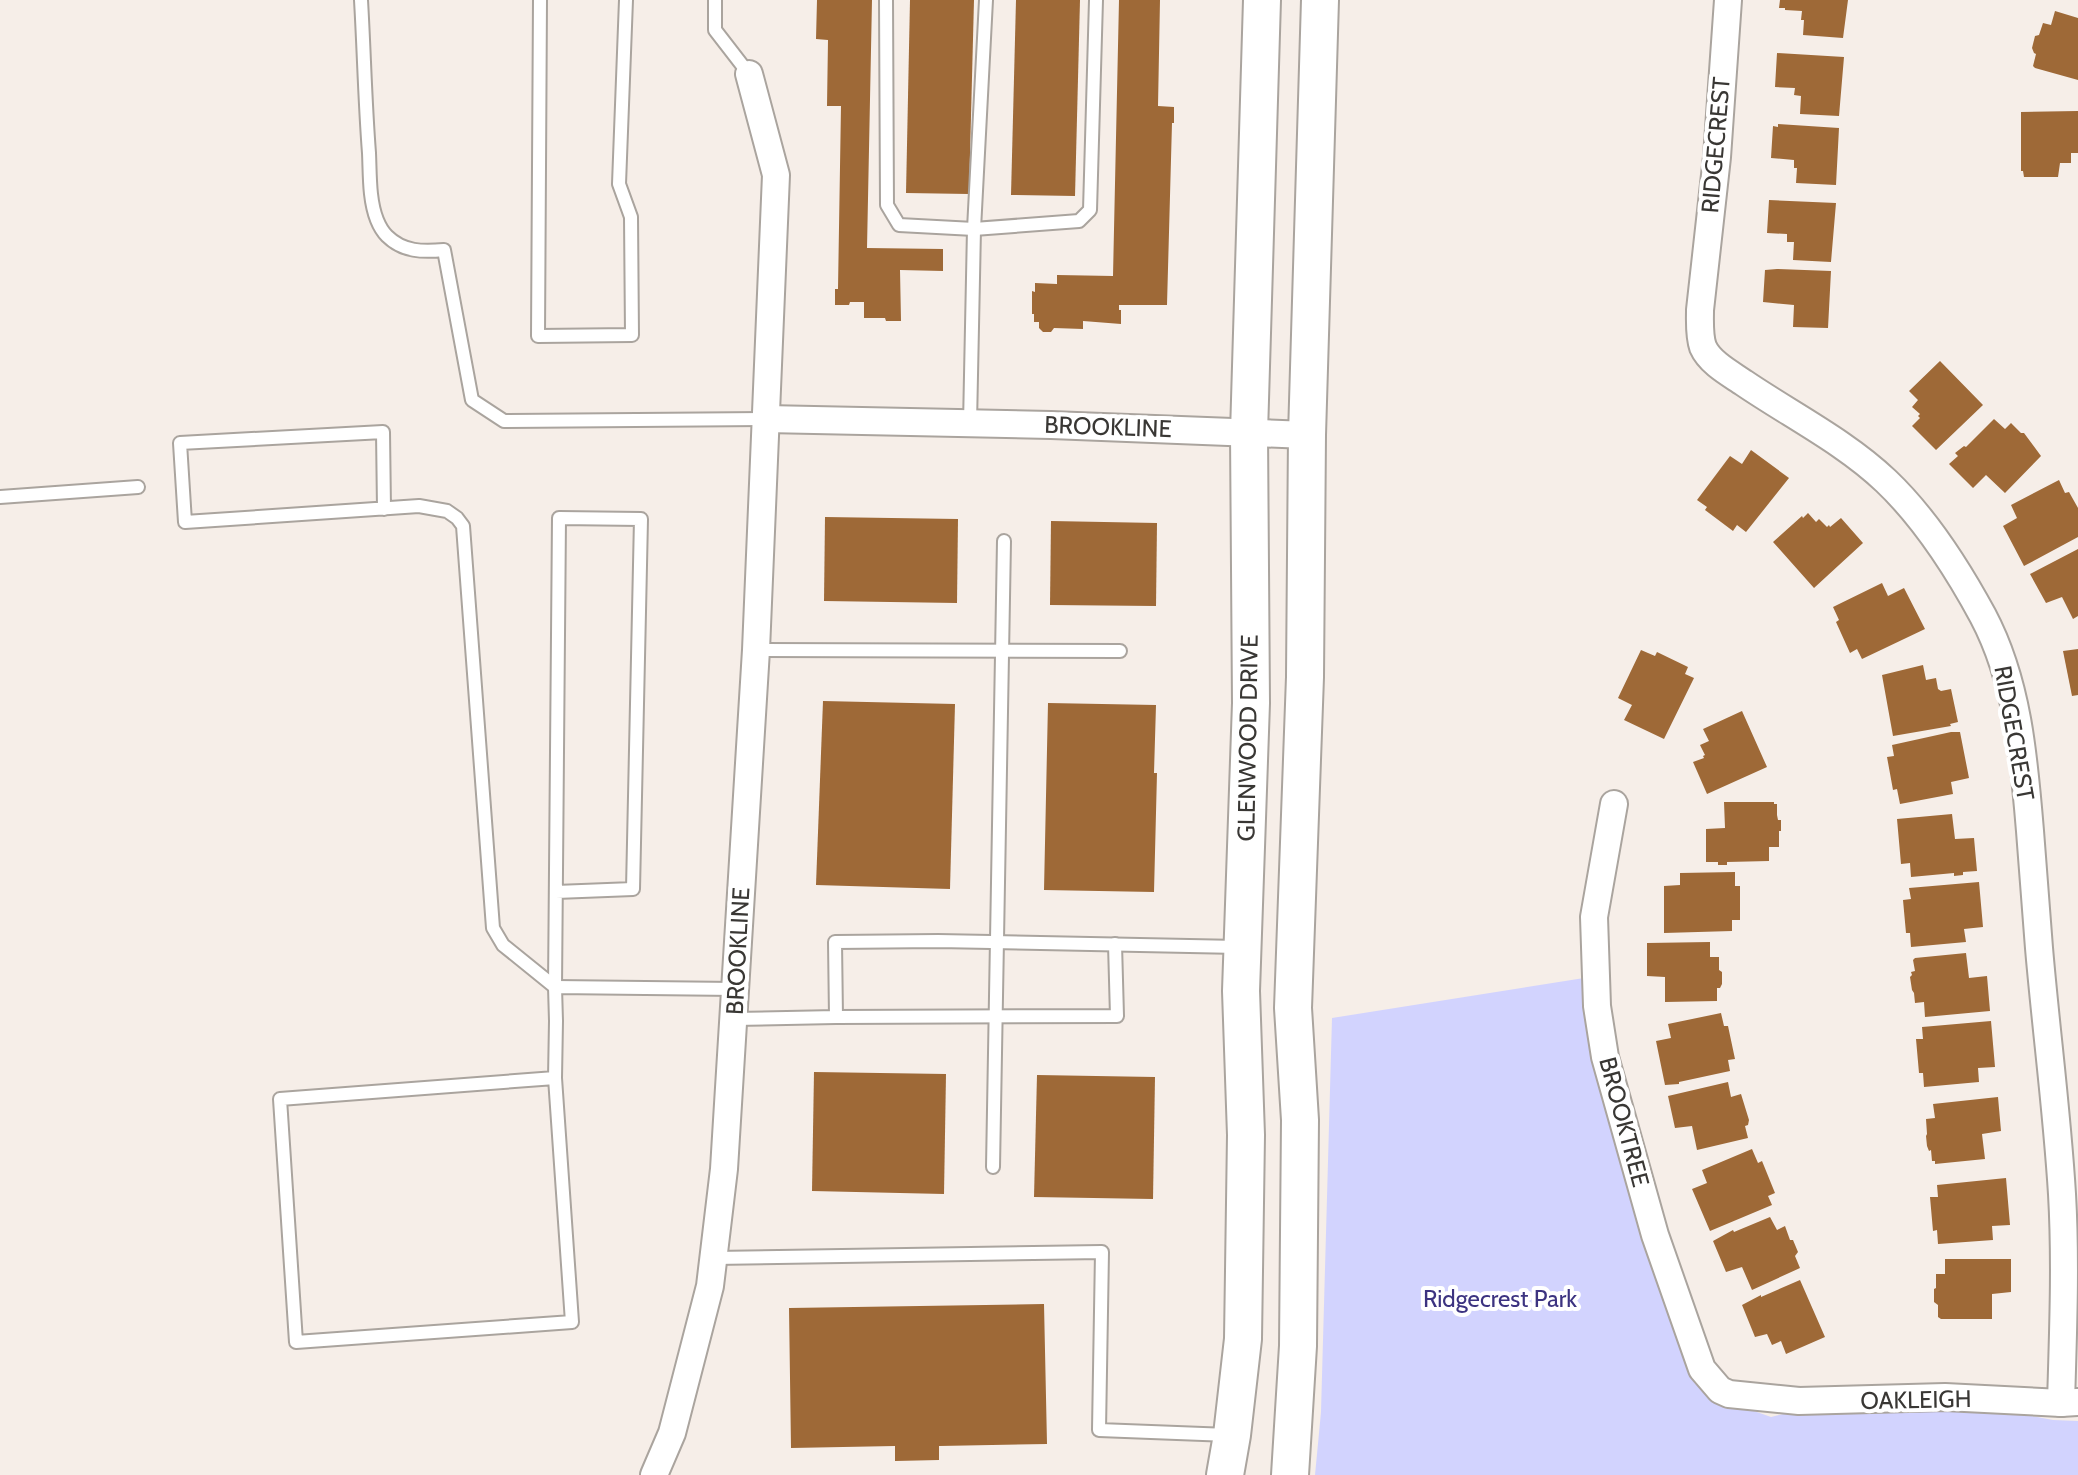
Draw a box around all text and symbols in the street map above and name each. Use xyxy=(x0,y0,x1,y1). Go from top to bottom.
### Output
street label: RIDGECREST xyxy=(1695,75,1736,214)
street label: BROOKLINE xyxy=(1044,410,1172,443)
street label: GLENWOOD DRIVE xyxy=(1231,634,1264,842)
street label: RIDGECREST xyxy=(1988,663,2041,803)
street label: BROOKLINE xyxy=(720,886,755,1015)
street label: BROOKTREE xyxy=(1593,1054,1656,1190)
park label: Ridgecrest Park xyxy=(1423,1284,1577,1313)
street label: OAKLEIGH xyxy=(1860,1384,1972,1415)

